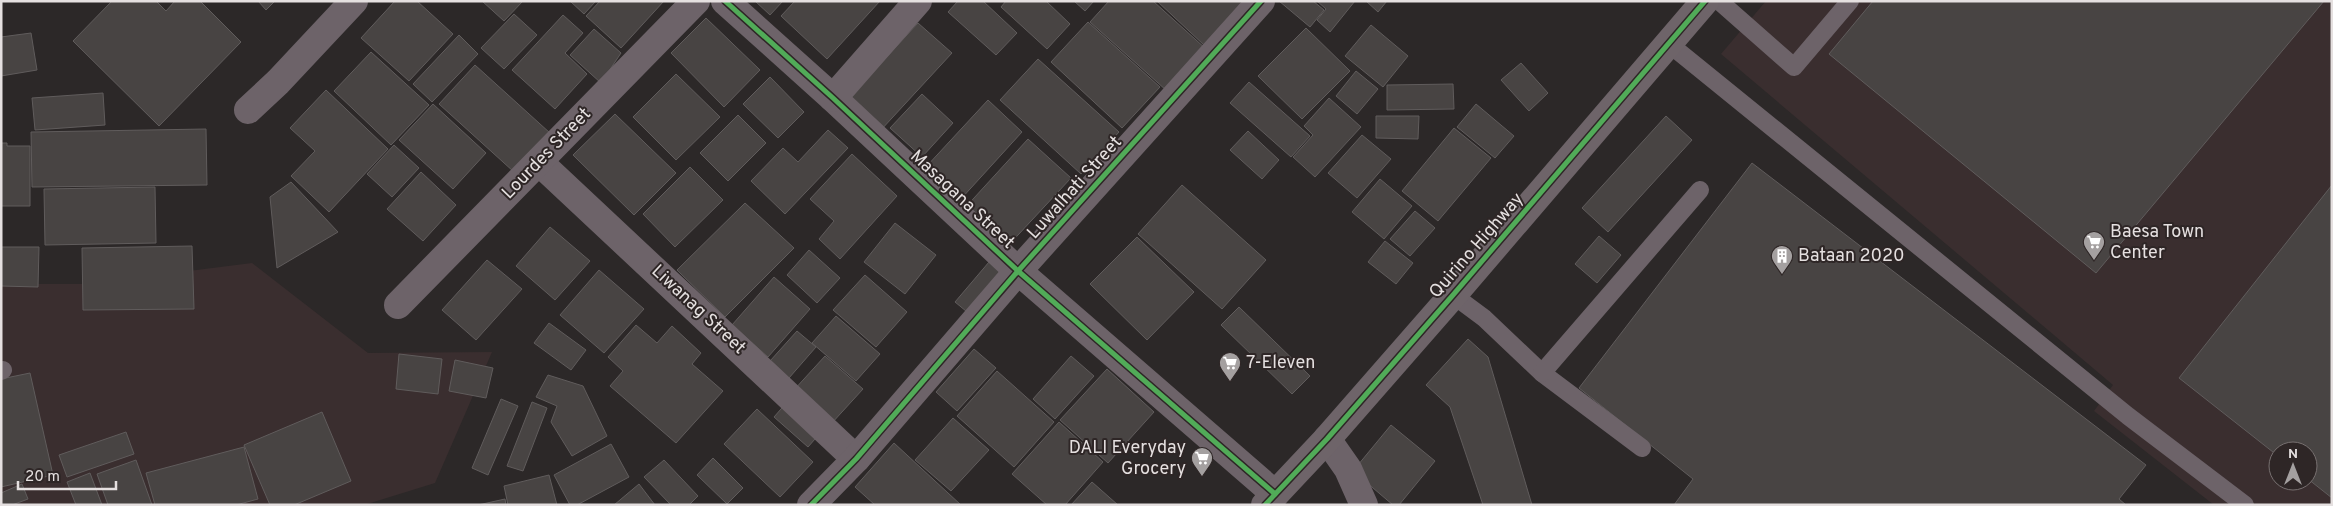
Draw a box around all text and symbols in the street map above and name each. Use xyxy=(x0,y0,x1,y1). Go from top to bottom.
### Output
street label: Lourdes Street xyxy=(497,103,597,205)
street label: Luwalhati Street xyxy=(1023,132,1127,244)
street label: Masagana Street xyxy=(905,146,1019,254)
street label: Quirino Highway xyxy=(1425,188,1529,304)
place label: Baesa Town Center xyxy=(2110,221,2204,265)
supermarket icon: Baesa Town Center xyxy=(2082,230,2106,261)
building icon: Bataan 2020 xyxy=(1770,244,1794,275)
place label: Bataan 2020 xyxy=(1798,245,1905,268)
street label: Liwanag Street xyxy=(646,260,750,360)
supermarket icon: 7-Eleven xyxy=(1218,351,1242,382)
place label: 7-Eleven xyxy=(1246,352,1315,375)
place label: DALI Everyday Grocery xyxy=(1069,437,1186,481)
north arrow xyxy=(2268,441,2318,491)
supermarket icon: DALI Everyday Grocery xyxy=(1190,446,1214,477)
text: N xyxy=(2288,446,2298,463)
scale bar xyxy=(18,458,115,490)
text: 20 m xyxy=(25,468,60,487)

